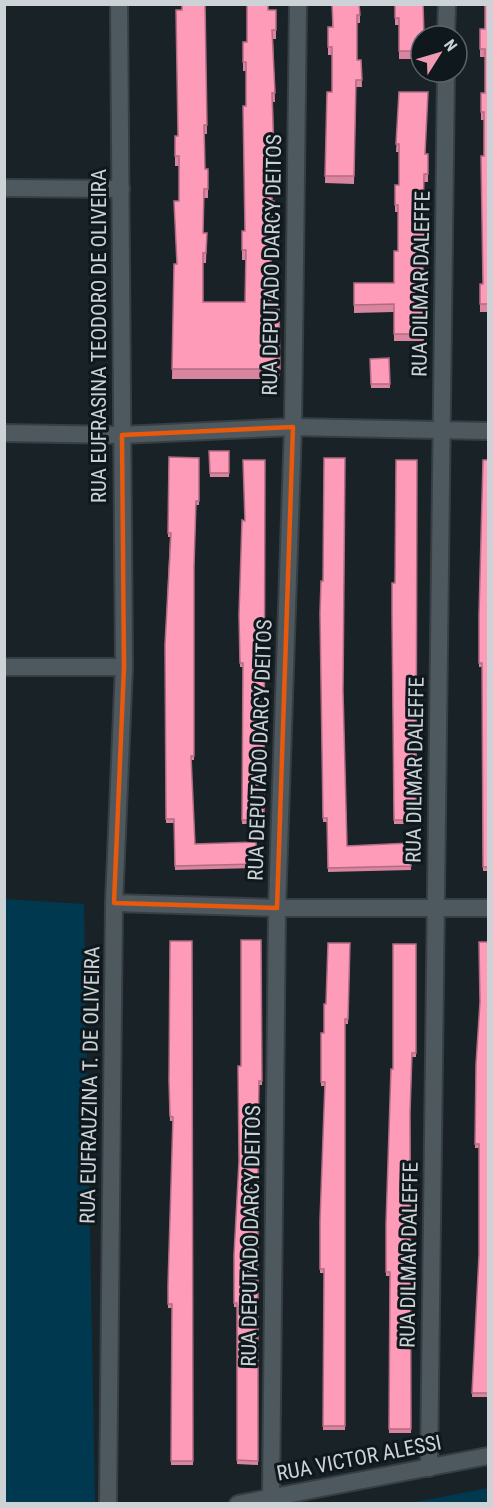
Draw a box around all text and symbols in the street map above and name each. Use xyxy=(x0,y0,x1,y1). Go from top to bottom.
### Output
north arrow xyxy=(409,24,469,84)
text: N xyxy=(440,36,461,55)
street label: RUA DEPUTADO DARCY DEITOS xyxy=(258,134,286,396)
street label: RUA EUFRASINA TEODORO DE OLIVEIRA xyxy=(87,169,111,503)
street label: RUA DILMAR DALEFFE xyxy=(407,191,435,377)
street label: RUA DEPUTADO DARCY DEITOS xyxy=(243,619,277,881)
street label: RUA DILMAR DALEFFE xyxy=(401,677,429,863)
street label: RUA EUFRAUZINA T. DE OLIVEIRA xyxy=(76,946,104,1224)
street label: RUA DEPUTADO DARCY DEITOS xyxy=(237,1105,265,1367)
street label: RUA DILMAR DALEFFE xyxy=(395,1162,423,1348)
street label: RUA VICTOR ALESSI xyxy=(275,1430,443,1486)

